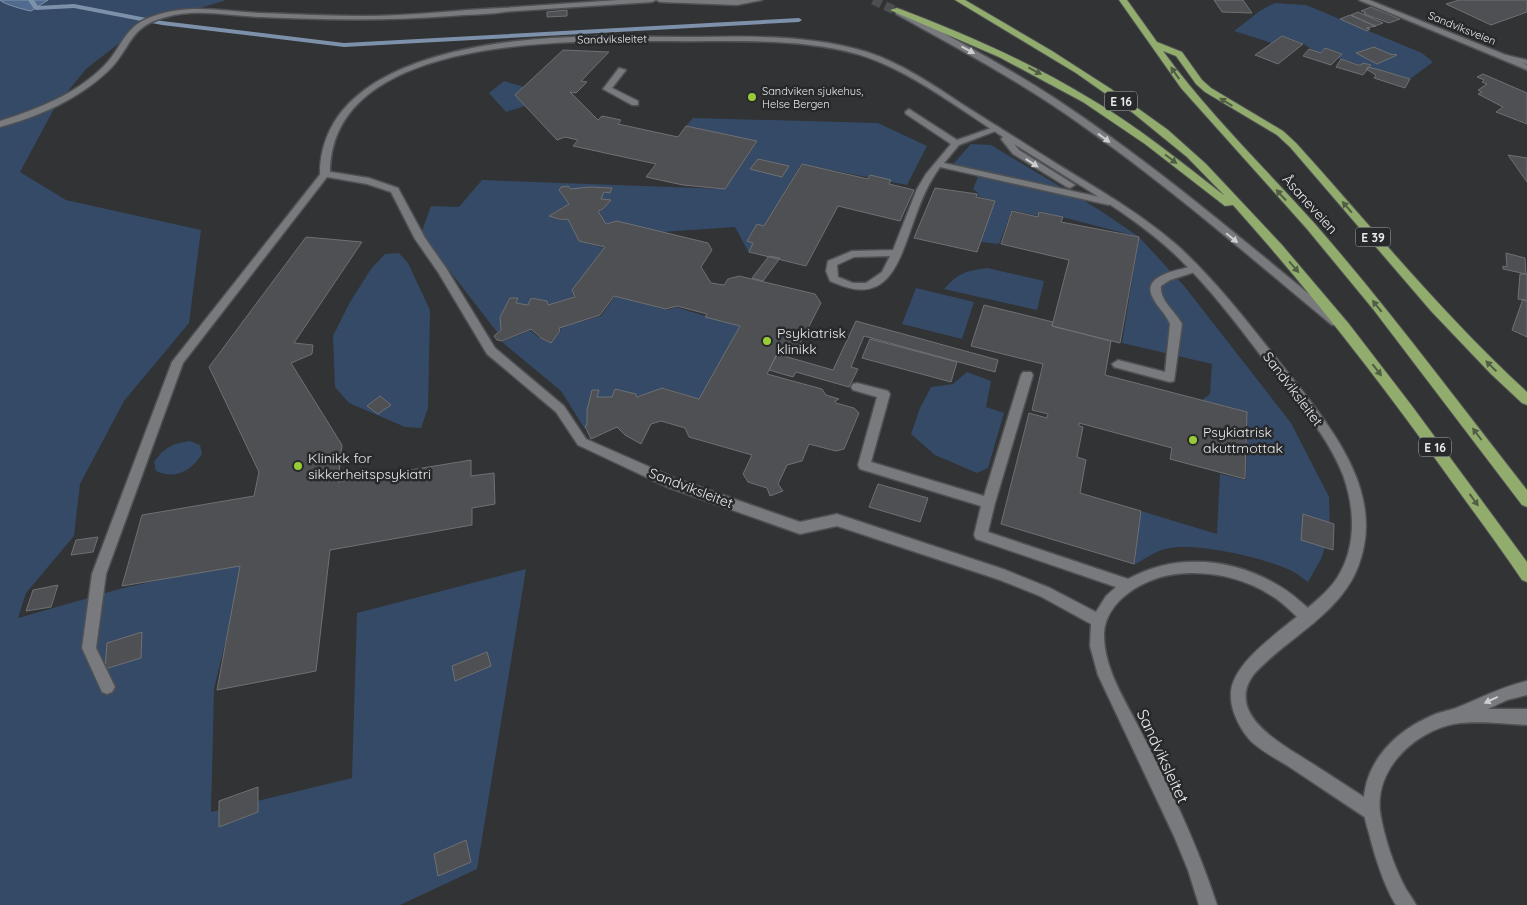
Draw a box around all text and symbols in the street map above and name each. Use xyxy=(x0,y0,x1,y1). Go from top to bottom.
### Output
street label: Sandviksveien xyxy=(1426,8,1498,48)
street label: Sandviksleitet xyxy=(577,31,647,47)
one-way arrow xyxy=(960,46,975,54)
one-way arrow xyxy=(1170,66,1180,79)
one-way arrow xyxy=(1028,67,1042,75)
place label: Sandviken sjukehus, Helse Bergen xyxy=(762,84,863,111)
marker: Sandviken sjukehus, Helse Bergen xyxy=(746,91,758,103)
road number: E 16 xyxy=(1105,92,1137,110)
one-way arrow xyxy=(1219,98,1232,107)
one-way arrow xyxy=(1098,132,1111,142)
one-way arrow xyxy=(1164,154,1177,165)
one-way arrow xyxy=(1025,158,1039,167)
street label: Åsaneveien xyxy=(1278,170,1342,238)
one-way arrow xyxy=(1275,190,1287,202)
one-way arrow xyxy=(1342,200,1353,213)
road number: E 39 xyxy=(1356,228,1390,246)
one-way arrow xyxy=(1226,232,1239,243)
one-way arrow xyxy=(1288,260,1299,273)
one-way arrow xyxy=(1372,300,1383,313)
place label: Psykiatrisk klinikk xyxy=(777,324,846,358)
marker: Psykiatrisk klinikk xyxy=(761,335,773,347)
street label: Sandviksleitet xyxy=(1259,348,1327,430)
one-way arrow xyxy=(1486,361,1498,373)
one-way arrow xyxy=(1372,363,1383,376)
place label: Psykiatrisk akuttmottak xyxy=(1203,423,1283,457)
one-way arrow xyxy=(1471,428,1482,441)
marker: Psykiatrisk akuttmottak xyxy=(1187,434,1199,446)
road number: E 16 xyxy=(1419,438,1451,457)
place label: Klinikk for sikkerheitspsykiatri xyxy=(308,449,431,483)
marker: Klinikk for sikkerheitspsykiatri xyxy=(292,460,304,472)
street label: Sandviksleitet xyxy=(646,464,736,512)
one-way arrow xyxy=(1468,494,1478,507)
one-way arrow xyxy=(1484,696,1498,704)
street label: Sandviksleitet xyxy=(1133,706,1193,806)

